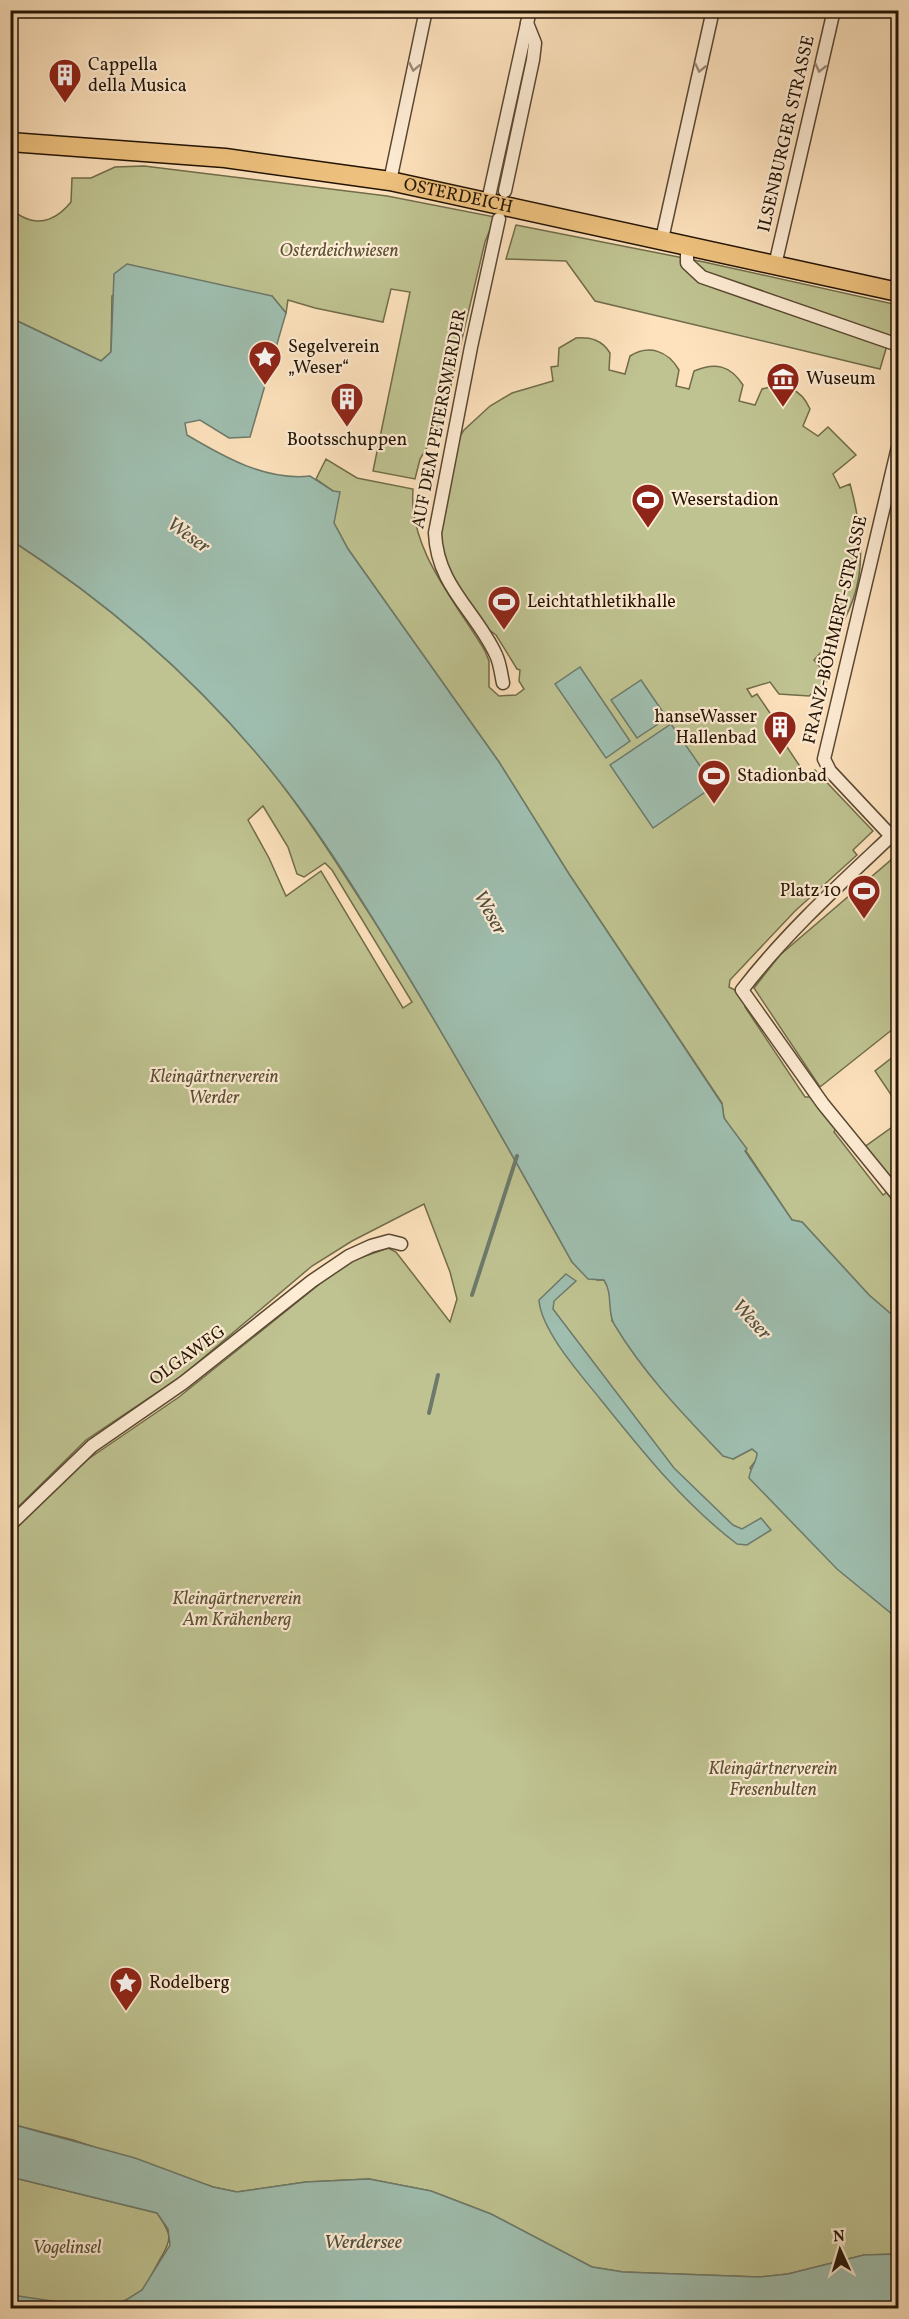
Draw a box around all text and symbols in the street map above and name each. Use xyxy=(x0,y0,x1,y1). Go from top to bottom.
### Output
street label: ILSENBURGER STRASSE xyxy=(752,33,822,235)
place label: Cappella della Musica xyxy=(88,53,187,99)
building icon: Cappella della Musica xyxy=(47,57,83,104)
one-way arrow xyxy=(409,62,422,72)
one-way arrow xyxy=(694,62,707,72)
one-way arrow xyxy=(815,62,828,72)
street label: OSTERDEICH xyxy=(401,172,515,220)
park label: Osterdeichwiesen xyxy=(279,239,399,264)
street label: AUF DEM PETERSWERDER xyxy=(406,307,474,531)
place label: Segelverein „Weser“ xyxy=(288,335,380,381)
place icon: Segelverein „Weser“ xyxy=(247,339,283,386)
museum icon: Wuseum xyxy=(765,361,801,408)
place label: Wuseum xyxy=(806,367,876,392)
building icon: Bootsschuppen xyxy=(329,381,365,428)
place label: Bootsschuppen xyxy=(287,428,407,453)
sports icon: Weserstadion xyxy=(630,482,666,529)
place label: Weserstadion xyxy=(671,488,779,513)
water label: Weser xyxy=(161,511,216,561)
street label: FRANZ-BÖHMERT-STRASSE xyxy=(797,513,875,747)
sports icon: Leichtathletikhalle xyxy=(486,584,522,631)
place label: Leichtathletikhalle xyxy=(527,590,676,615)
place label: hanseWasser Hallenbad xyxy=(654,705,757,751)
building icon: hanseWasser Hallenbad xyxy=(762,709,798,756)
sports icon: Stadionbad xyxy=(696,758,732,805)
place label: Stadionbad xyxy=(737,764,827,789)
sports icon: Platz 10 xyxy=(846,873,882,920)
place label: Platz 10 xyxy=(780,879,841,904)
water label: Weser xyxy=(465,886,513,941)
park label: Kleingärtnerverein Werder xyxy=(149,1065,279,1111)
water label: Weser xyxy=(725,1293,778,1347)
street label: OLGAWEG xyxy=(145,1320,231,1392)
park label: Kleingärtnerverein Am Krähenberg xyxy=(172,1587,302,1633)
park label: Kleingärtnerverein Fresenbulten xyxy=(708,1757,838,1803)
place icon: Rodelberg xyxy=(108,1965,144,2012)
place label: Rodelberg xyxy=(149,1971,230,1996)
north arrow xyxy=(810,2220,870,2280)
text: N xyxy=(833,2226,846,2248)
water label: Werdersee xyxy=(324,2229,403,2257)
park label: Vogelinsel xyxy=(32,2236,102,2261)

